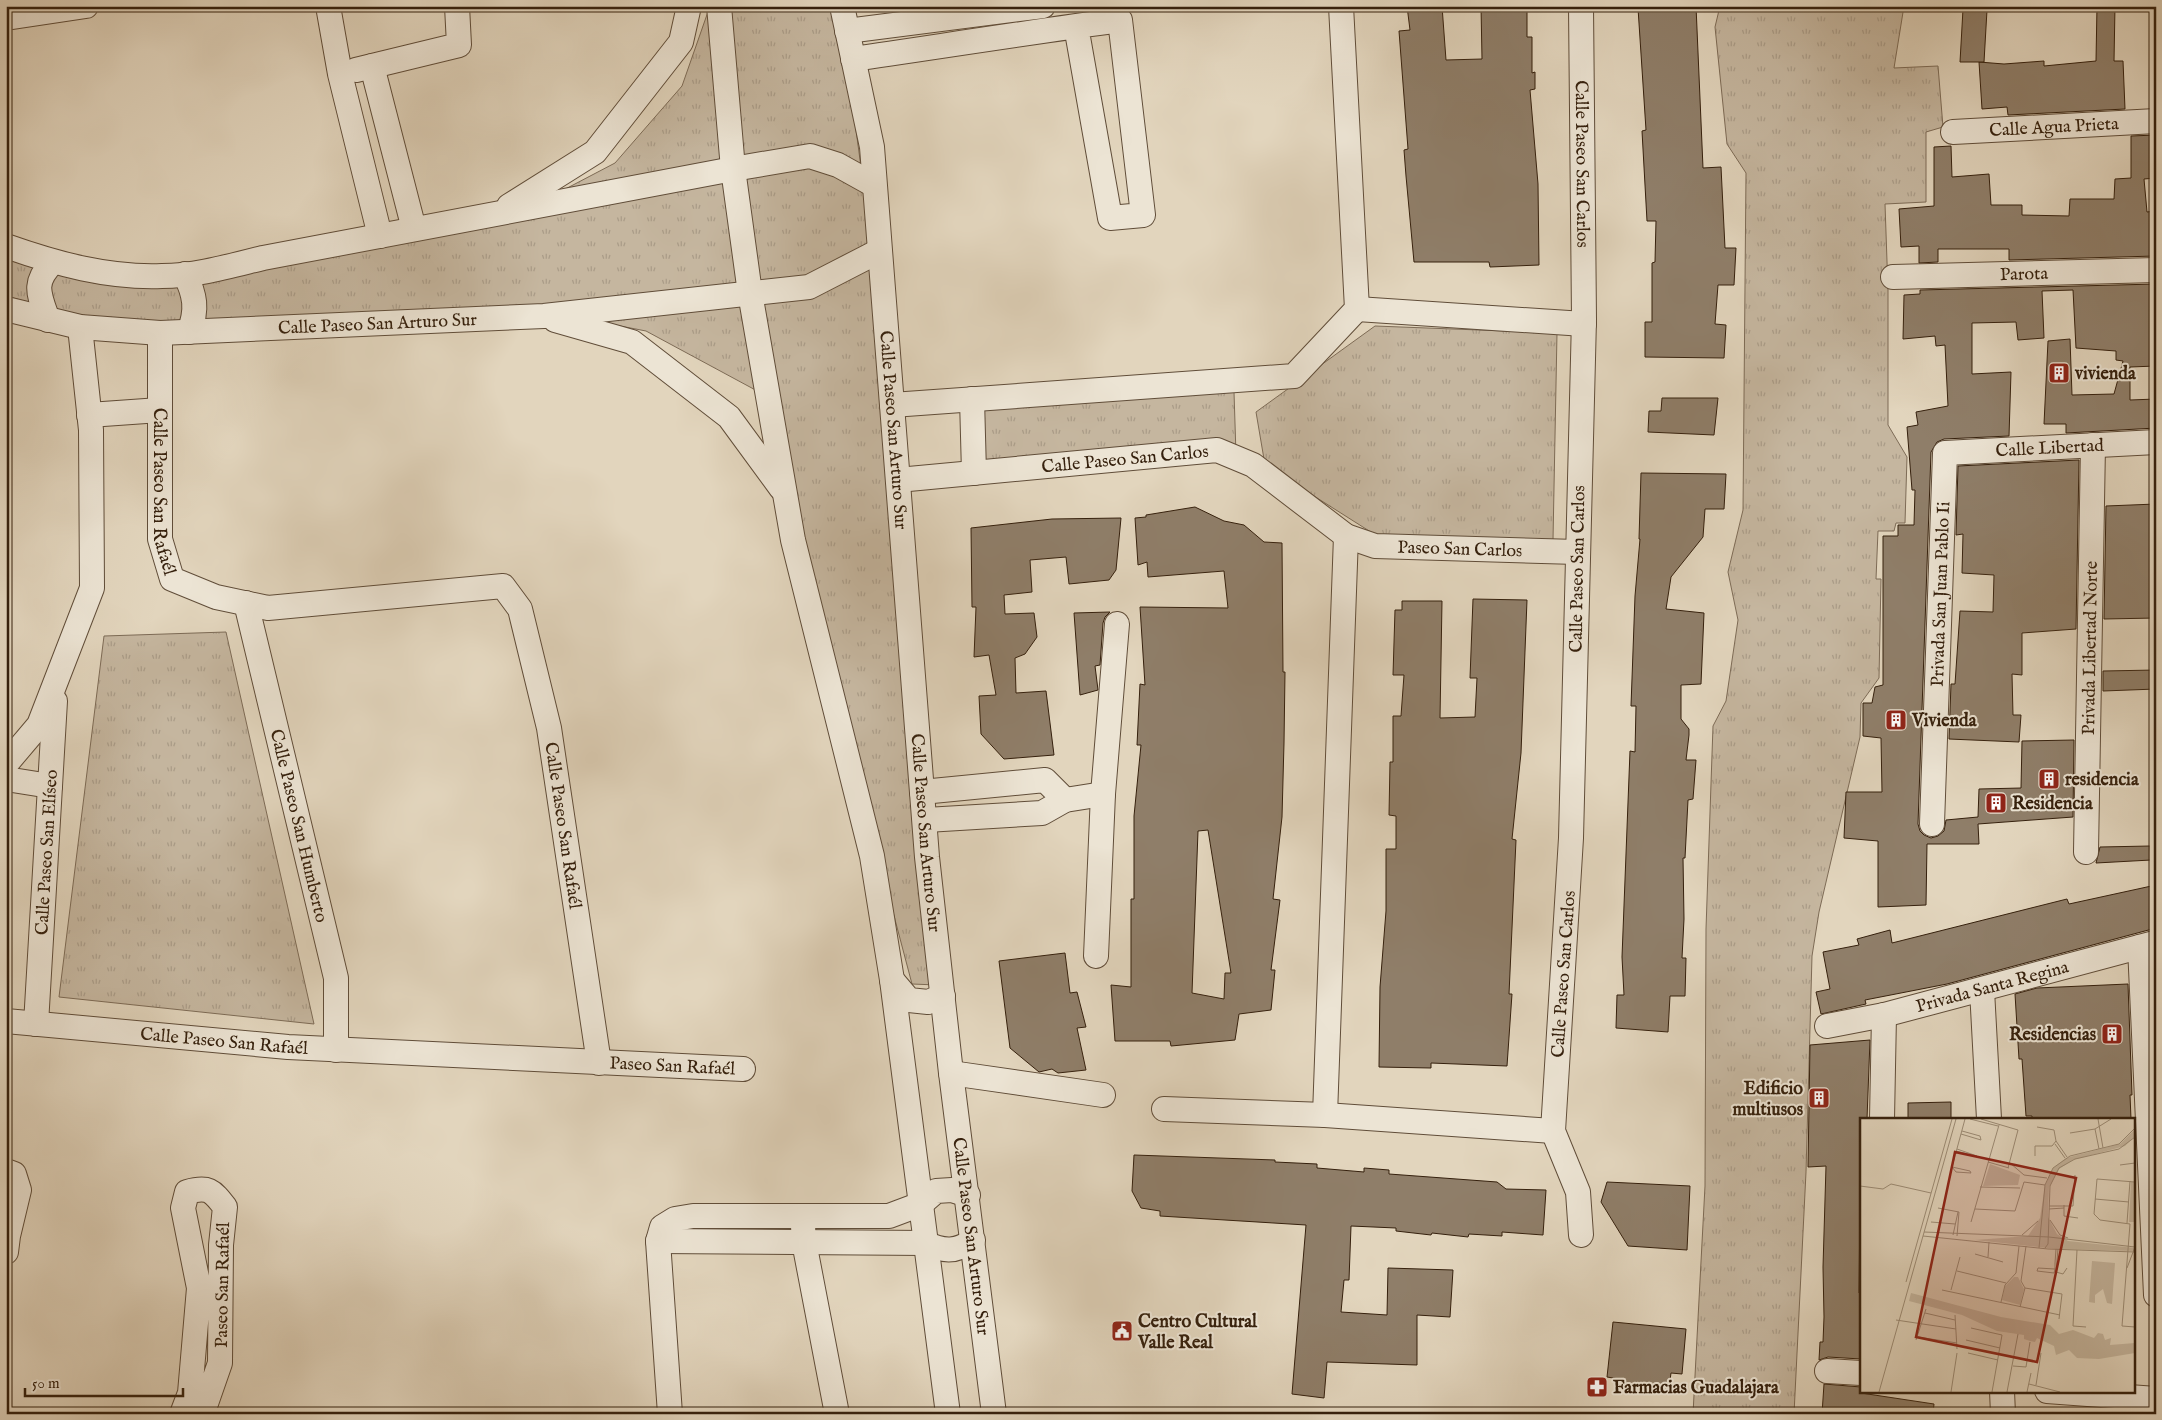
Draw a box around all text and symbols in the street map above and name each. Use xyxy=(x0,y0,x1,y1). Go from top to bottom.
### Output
street label: Calle Paseo San Carlos xyxy=(1569,80,1593,248)
street label: Calle Agua Prieta xyxy=(1989,113,2119,143)
street label: Parota xyxy=(2000,263,2049,287)
street label: Calle Paseo San Arturo Sur xyxy=(277,309,478,341)
street label: Calle Paseo San Arturo Sur xyxy=(873,330,912,531)
building icon: vivienda xyxy=(2047,361,2071,385)
place label: vivienda xyxy=(2074,363,2137,386)
street label: Calle Paseo San Rafaél xyxy=(147,408,180,578)
street label: Calle Libertad xyxy=(1995,435,2105,463)
street label: Calle Paseo San Carlos xyxy=(1041,441,1210,479)
street label: Calle Paseo San Carlos xyxy=(1566,485,1591,653)
street label: Privada San Juan Pablo Ii xyxy=(1927,501,1956,687)
street label: Paseo San Carlos xyxy=(1397,537,1523,563)
street label: Privada Libertad Norte xyxy=(2078,561,2104,735)
building icon: Vivienda xyxy=(1884,708,1908,732)
place label: Vivienda xyxy=(1911,710,1978,733)
street label: Calle Paseo San Humberto xyxy=(264,727,332,925)
street label: Calle Paseo San Arturo Sur xyxy=(904,733,945,934)
street label: Calle Paseo San Rafaél xyxy=(538,741,586,911)
building icon: residencia xyxy=(2037,767,2061,791)
street label: Calle Paseo San Elíseo xyxy=(31,769,64,936)
place label: residencia xyxy=(2065,769,2140,792)
building icon: Residencia xyxy=(1984,791,2008,815)
place label: Residencia xyxy=(2012,793,2094,816)
street label: Calle Paseo San Carlos xyxy=(1547,890,1582,1058)
street label: Privada Santa Regina xyxy=(1914,956,2072,1019)
building icon: Residencias xyxy=(2100,1022,2124,1046)
street label: Calle Paseo San Rafaél xyxy=(139,1023,309,1061)
place label: Residencias xyxy=(2009,1024,2097,1047)
street label: Paseo San Rafaél xyxy=(609,1053,736,1082)
place label: Edificio multiusos xyxy=(1732,1078,1804,1122)
building icon: Edificio multiusos xyxy=(1807,1086,1831,1110)
inset map xyxy=(1860,1118,2134,1392)
street label: Calle Paseo San Arturo Sur xyxy=(946,1136,994,1337)
street label: Paseo San Rafaél xyxy=(211,1222,236,1348)
place label: Centro Cultural Valle Real xyxy=(1137,1311,1258,1355)
public building icon: Centro Cultural Valle Real xyxy=(1110,1319,1134,1343)
scale bar xyxy=(25,1365,182,1397)
text: 50 m xyxy=(32,1374,60,1393)
pharmacy icon: Farmacias Guadalajara xyxy=(1585,1375,1609,1399)
place label: Farmacias Guadalajara xyxy=(1613,1377,1780,1400)

